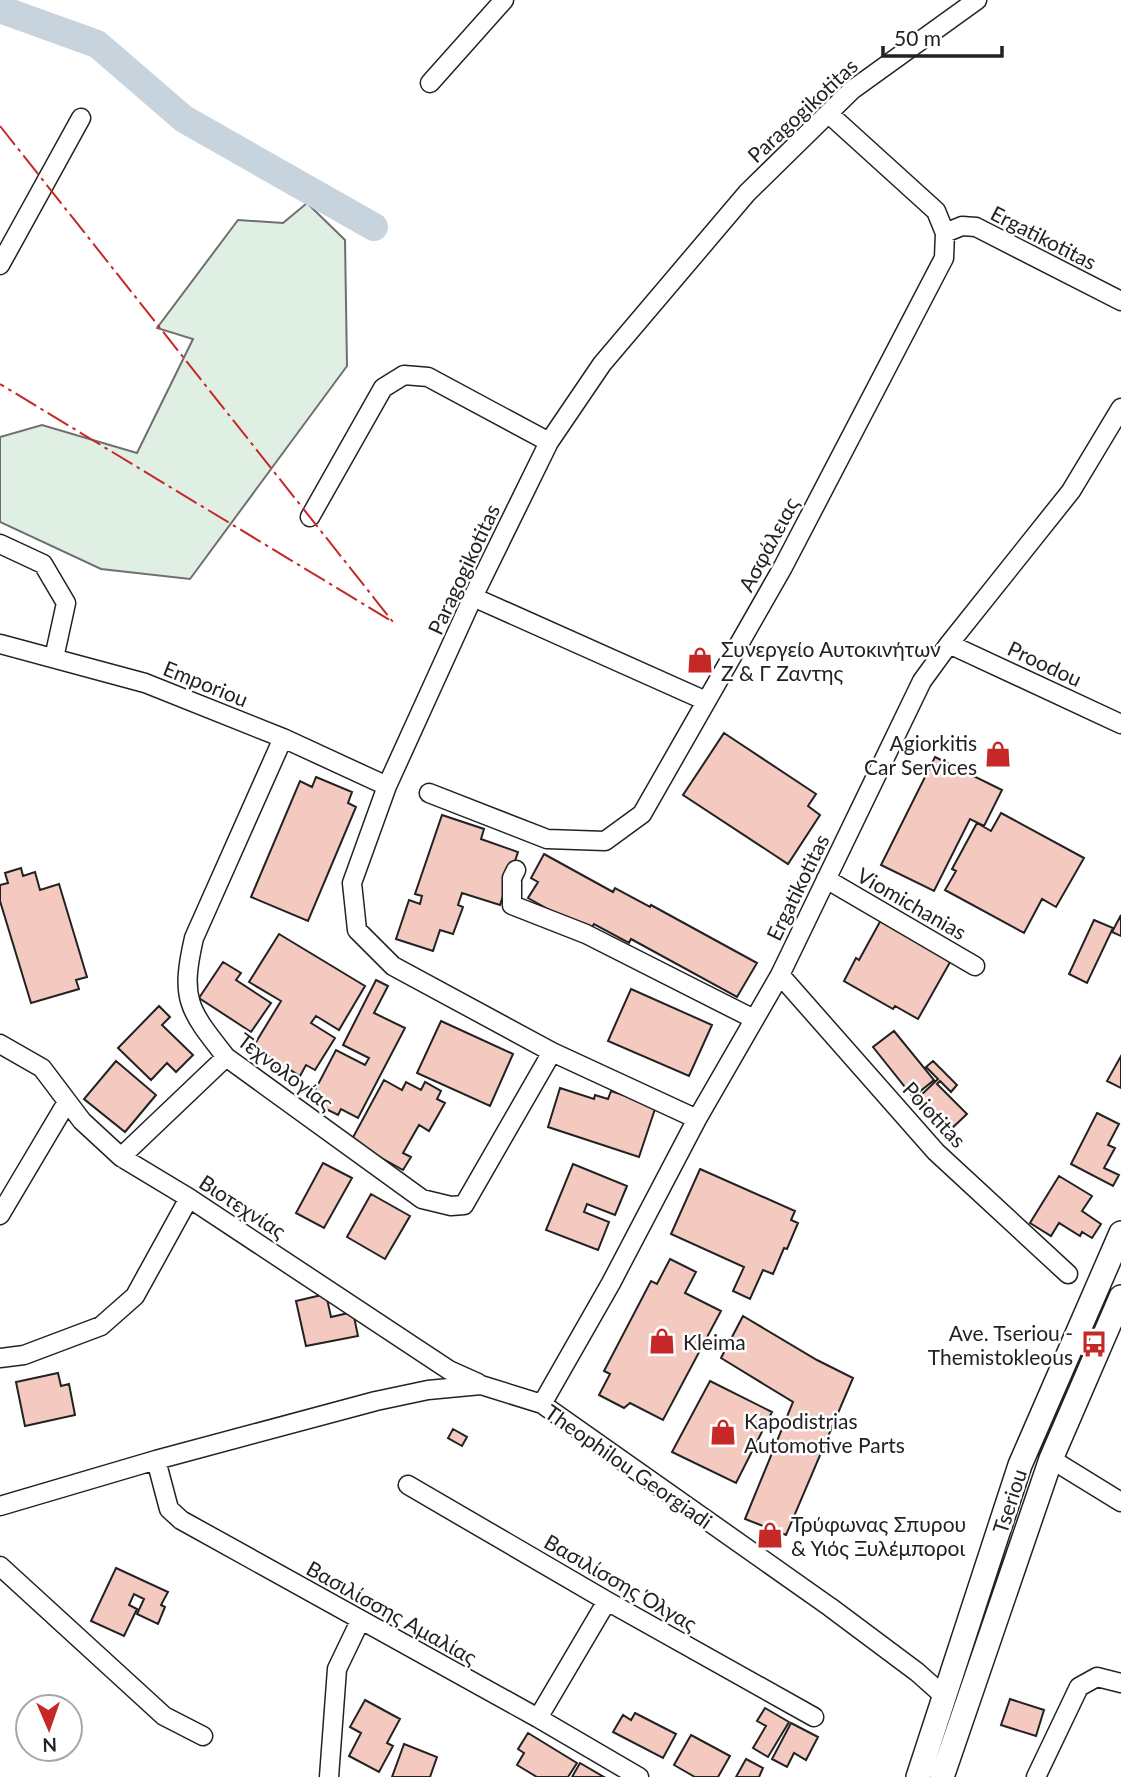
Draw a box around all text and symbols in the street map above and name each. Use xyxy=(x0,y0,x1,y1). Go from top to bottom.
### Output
scale bar xyxy=(883,14,1002,58)
text: 50 m xyxy=(894,25,941,50)
street label: Paragogikotitas xyxy=(742,53,862,167)
street label: Ergatikotitas xyxy=(987,200,1101,274)
street label: Ασφάλειας xyxy=(733,493,803,595)
street label: Paragogikotitas xyxy=(422,500,504,638)
street label: Proodou xyxy=(1004,635,1086,691)
place label: Συνεργείο Αυτοκινήτων Ζ & Γ Ζαντης xyxy=(721,636,941,685)
shop icon: Συνεργείο Αυτοκινήτων Ζ & Γ Ζαντης xyxy=(685,645,715,675)
street label: Emporiou xyxy=(160,655,252,711)
place label: Agiorkitis Car Services xyxy=(864,730,977,779)
shop icon: Agiorkitis Car Services xyxy=(983,739,1013,769)
street label: Ergatikotitas xyxy=(761,830,833,944)
street label: Viomichanias xyxy=(853,862,971,944)
street label: Τεχνολογίας xyxy=(233,1027,339,1115)
street label: Poiotitas xyxy=(898,1076,972,1152)
street label: Βιοτεχνίας xyxy=(195,1169,291,1243)
place label: Ave. Tseriou - Themistokleous xyxy=(928,1320,1073,1369)
shop icon: Kleima xyxy=(647,1326,677,1356)
place label: Kleima xyxy=(683,1329,746,1354)
bus stop icon: Ave. Tseriou - Themistokleous xyxy=(1079,1329,1109,1359)
street label: Theophilou Georgiadi xyxy=(541,1399,717,1533)
place label: Kapodistrias Automotive Parts xyxy=(744,1408,905,1457)
shop icon: Kapodistrias Automotive Parts xyxy=(708,1417,738,1447)
street label: Tseriou xyxy=(987,1466,1031,1536)
place label: Τρύφωνας Σπυρου & Υιός Ξυλέμποροι xyxy=(791,1511,966,1560)
shop icon: Τρύφωνας Σπυρου & Υιός Ξυλέμποροι xyxy=(755,1520,785,1550)
street label: Βασιλίσσης Όλγας xyxy=(540,1528,702,1636)
street label: Βασιλίσσης Αμαλίας xyxy=(303,1555,482,1669)
north arrow xyxy=(14,1693,84,1763)
text: N xyxy=(42,1734,57,1757)

